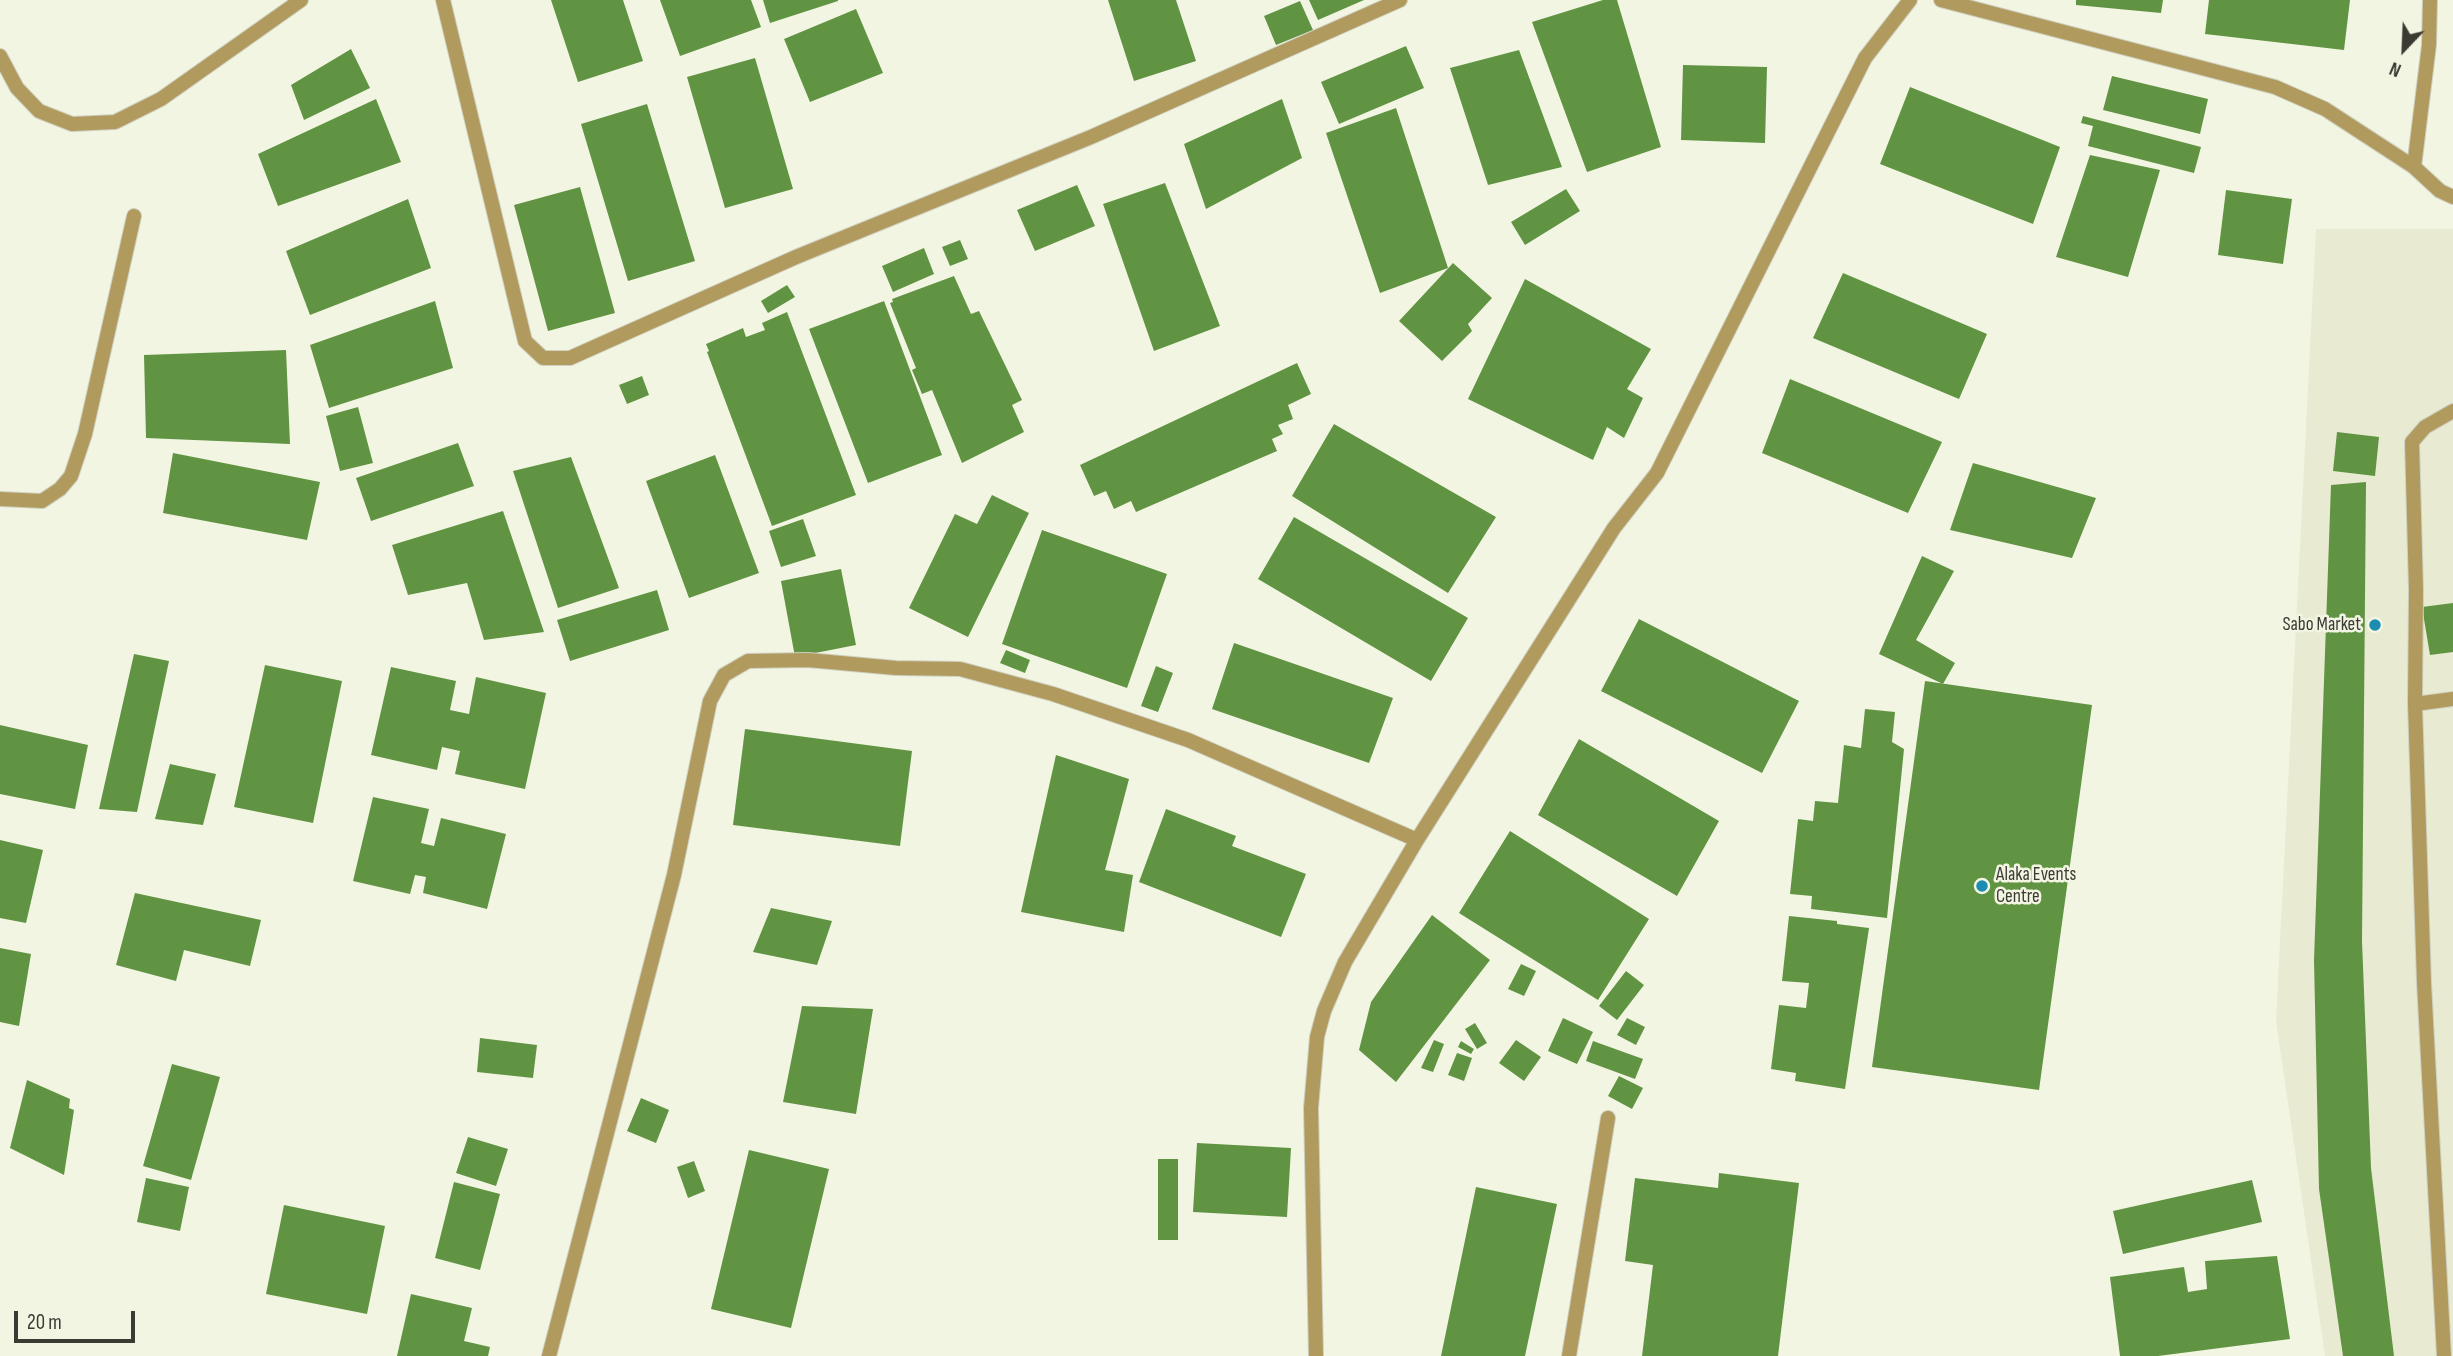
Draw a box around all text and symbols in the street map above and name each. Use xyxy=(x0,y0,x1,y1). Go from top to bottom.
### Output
north arrow xyxy=(2369,14,2439,84)
text: N xyxy=(2386,56,2405,81)
place label: Sabo Market xyxy=(2282,614,2361,636)
marker: Sabo Market xyxy=(2367,617,2383,633)
place label: Alaka Events Centre xyxy=(1996,864,2076,908)
marker: Alaka Events Centre xyxy=(1974,878,1990,894)
scale bar xyxy=(18,1296,138,1340)
text: 20 m xyxy=(27,1310,62,1335)

